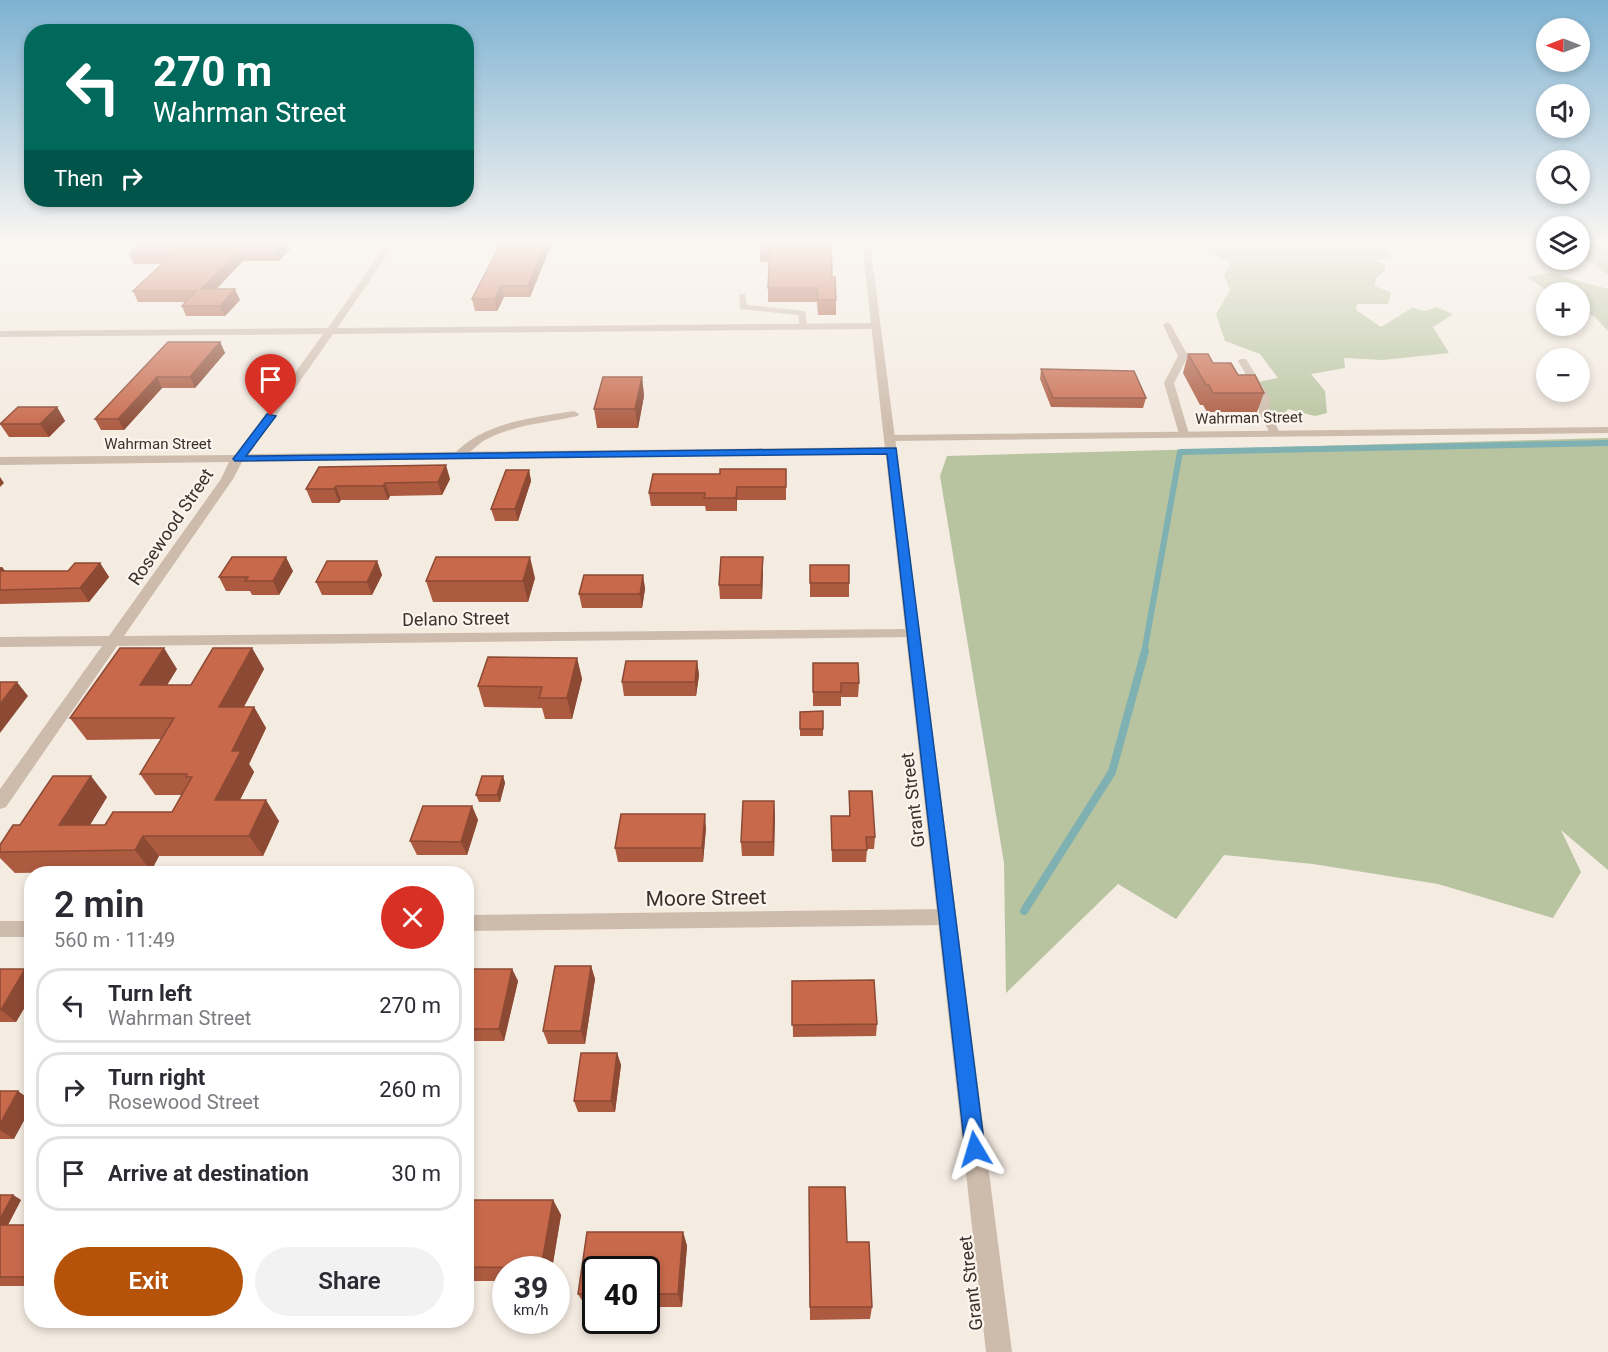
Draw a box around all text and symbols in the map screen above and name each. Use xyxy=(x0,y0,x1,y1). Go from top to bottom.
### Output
north arrow xyxy=(1536,18,1590,72)
map controls xyxy=(1536,18,1590,402)
text: 270 m xyxy=(153,47,272,96)
icon: left xyxy=(54,48,132,126)
button: sound xyxy=(1536,84,1590,138)
text: Wahrman Street xyxy=(153,97,346,129)
button: search xyxy=(1536,150,1590,204)
icon: right xyxy=(115,162,148,195)
text: Then xyxy=(54,166,103,191)
button: layers xyxy=(1536,216,1590,270)
button: + xyxy=(1536,282,1590,336)
button: − xyxy=(1536,348,1590,402)
pin xyxy=(245,354,296,416)
icon: arrive xyxy=(254,363,287,396)
street label: Wahrman Street xyxy=(1195,408,1303,428)
street label: Wahrman Street xyxy=(104,435,212,453)
street label: Rosewood Street xyxy=(124,464,217,589)
street label: Delano Street xyxy=(402,607,510,630)
street label: Grant Street xyxy=(896,751,929,849)
text: 2 min xyxy=(54,884,144,926)
street label: Moore Street xyxy=(645,885,767,911)
button: close xyxy=(381,886,444,949)
text: 560 m · 11:49 xyxy=(54,928,175,952)
text: Turn left xyxy=(108,981,192,1006)
icon: left xyxy=(57,989,90,1022)
text: 270 m xyxy=(379,993,441,1018)
text: Wahrman Street xyxy=(108,1006,251,1030)
text: Turn right xyxy=(108,1065,205,1090)
icon: right xyxy=(57,1073,90,1106)
text: 260 m xyxy=(379,1077,441,1102)
text: Rosewood Street xyxy=(108,1090,260,1114)
position arrow xyxy=(943,1117,1007,1181)
icon: arrive xyxy=(57,1157,90,1190)
text: Arrive at destination xyxy=(108,1161,309,1186)
text: 30 m xyxy=(392,1161,441,1186)
street label: Grant Street xyxy=(954,1234,987,1332)
button: Exit xyxy=(54,1247,243,1316)
button: Share xyxy=(255,1247,444,1316)
speed limit sign: 40 xyxy=(582,1256,660,1334)
text: 39 xyxy=(514,1270,548,1305)
text: km/h xyxy=(513,1301,549,1319)

